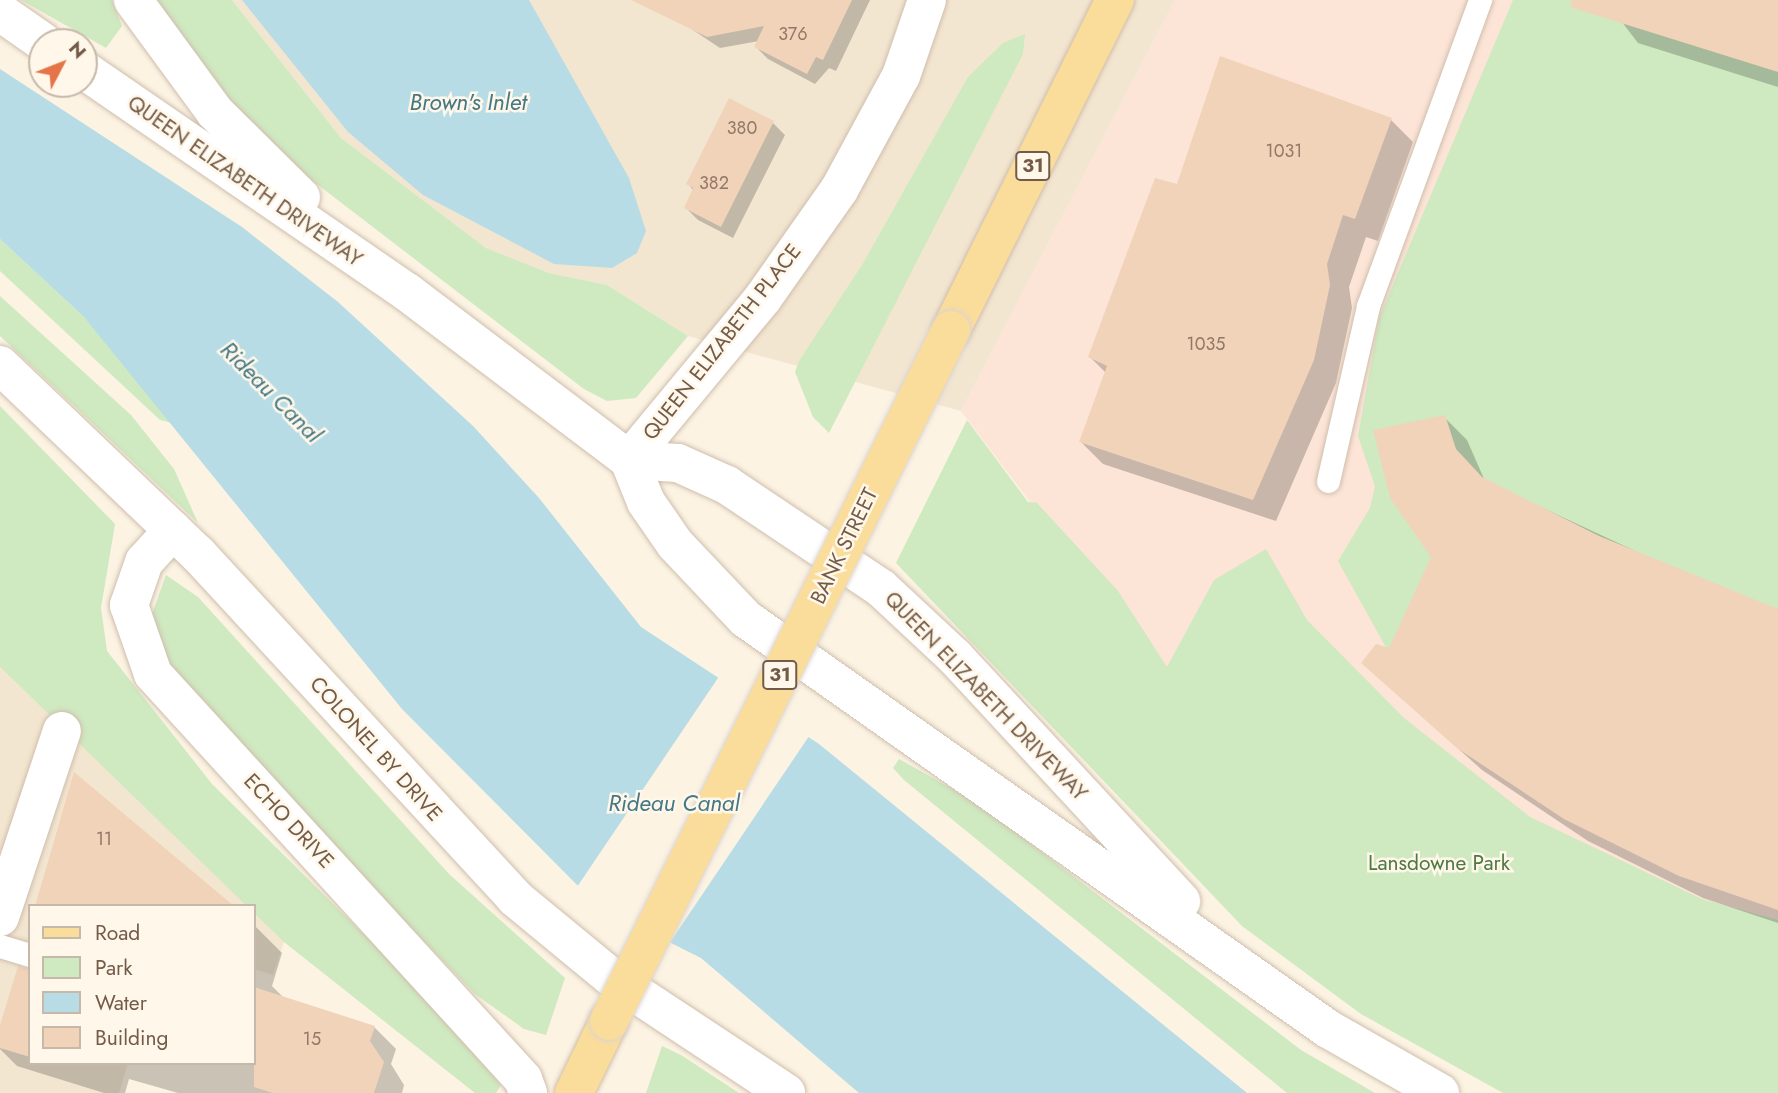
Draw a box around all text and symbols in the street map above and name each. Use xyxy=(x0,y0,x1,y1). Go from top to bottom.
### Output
house number: 376 xyxy=(778,23,808,45)
north arrow xyxy=(28,28,98,98)
text: N xyxy=(62,35,93,65)
water label: Brown's Inlet xyxy=(410,88,526,116)
street label: QUEEN ELIZABETH DRIVEWAY xyxy=(123,90,367,272)
house number: 380 xyxy=(727,117,757,139)
house number: 1031 xyxy=(1266,140,1302,162)
road number: 31 xyxy=(1014,150,1052,182)
house number: 382 xyxy=(699,172,729,194)
street label: QUEEN ELIZABETH PLACE xyxy=(638,239,806,445)
house number: 1035 xyxy=(1187,333,1225,355)
water label: Rideau Canal xyxy=(215,336,327,448)
street label: BANK STREET xyxy=(805,484,883,608)
street label: QUEEN ELIZABETH DRIVEWAY xyxy=(879,586,1093,806)
road number: 31 xyxy=(761,660,799,690)
street label: COLONEL BY DRIVE xyxy=(304,672,448,826)
street label: ECHO DRIVE xyxy=(239,768,339,874)
water label: Rideau Canal xyxy=(608,789,740,817)
house number: 11 xyxy=(96,828,112,850)
park label: Lansdowne Park xyxy=(1368,850,1510,876)
legend xyxy=(28,904,256,1065)
text: Road xyxy=(95,918,140,948)
text: Park xyxy=(95,953,132,983)
text: Water xyxy=(95,988,147,1018)
text: Building xyxy=(95,1023,168,1053)
house number: 15 xyxy=(303,1028,321,1050)

